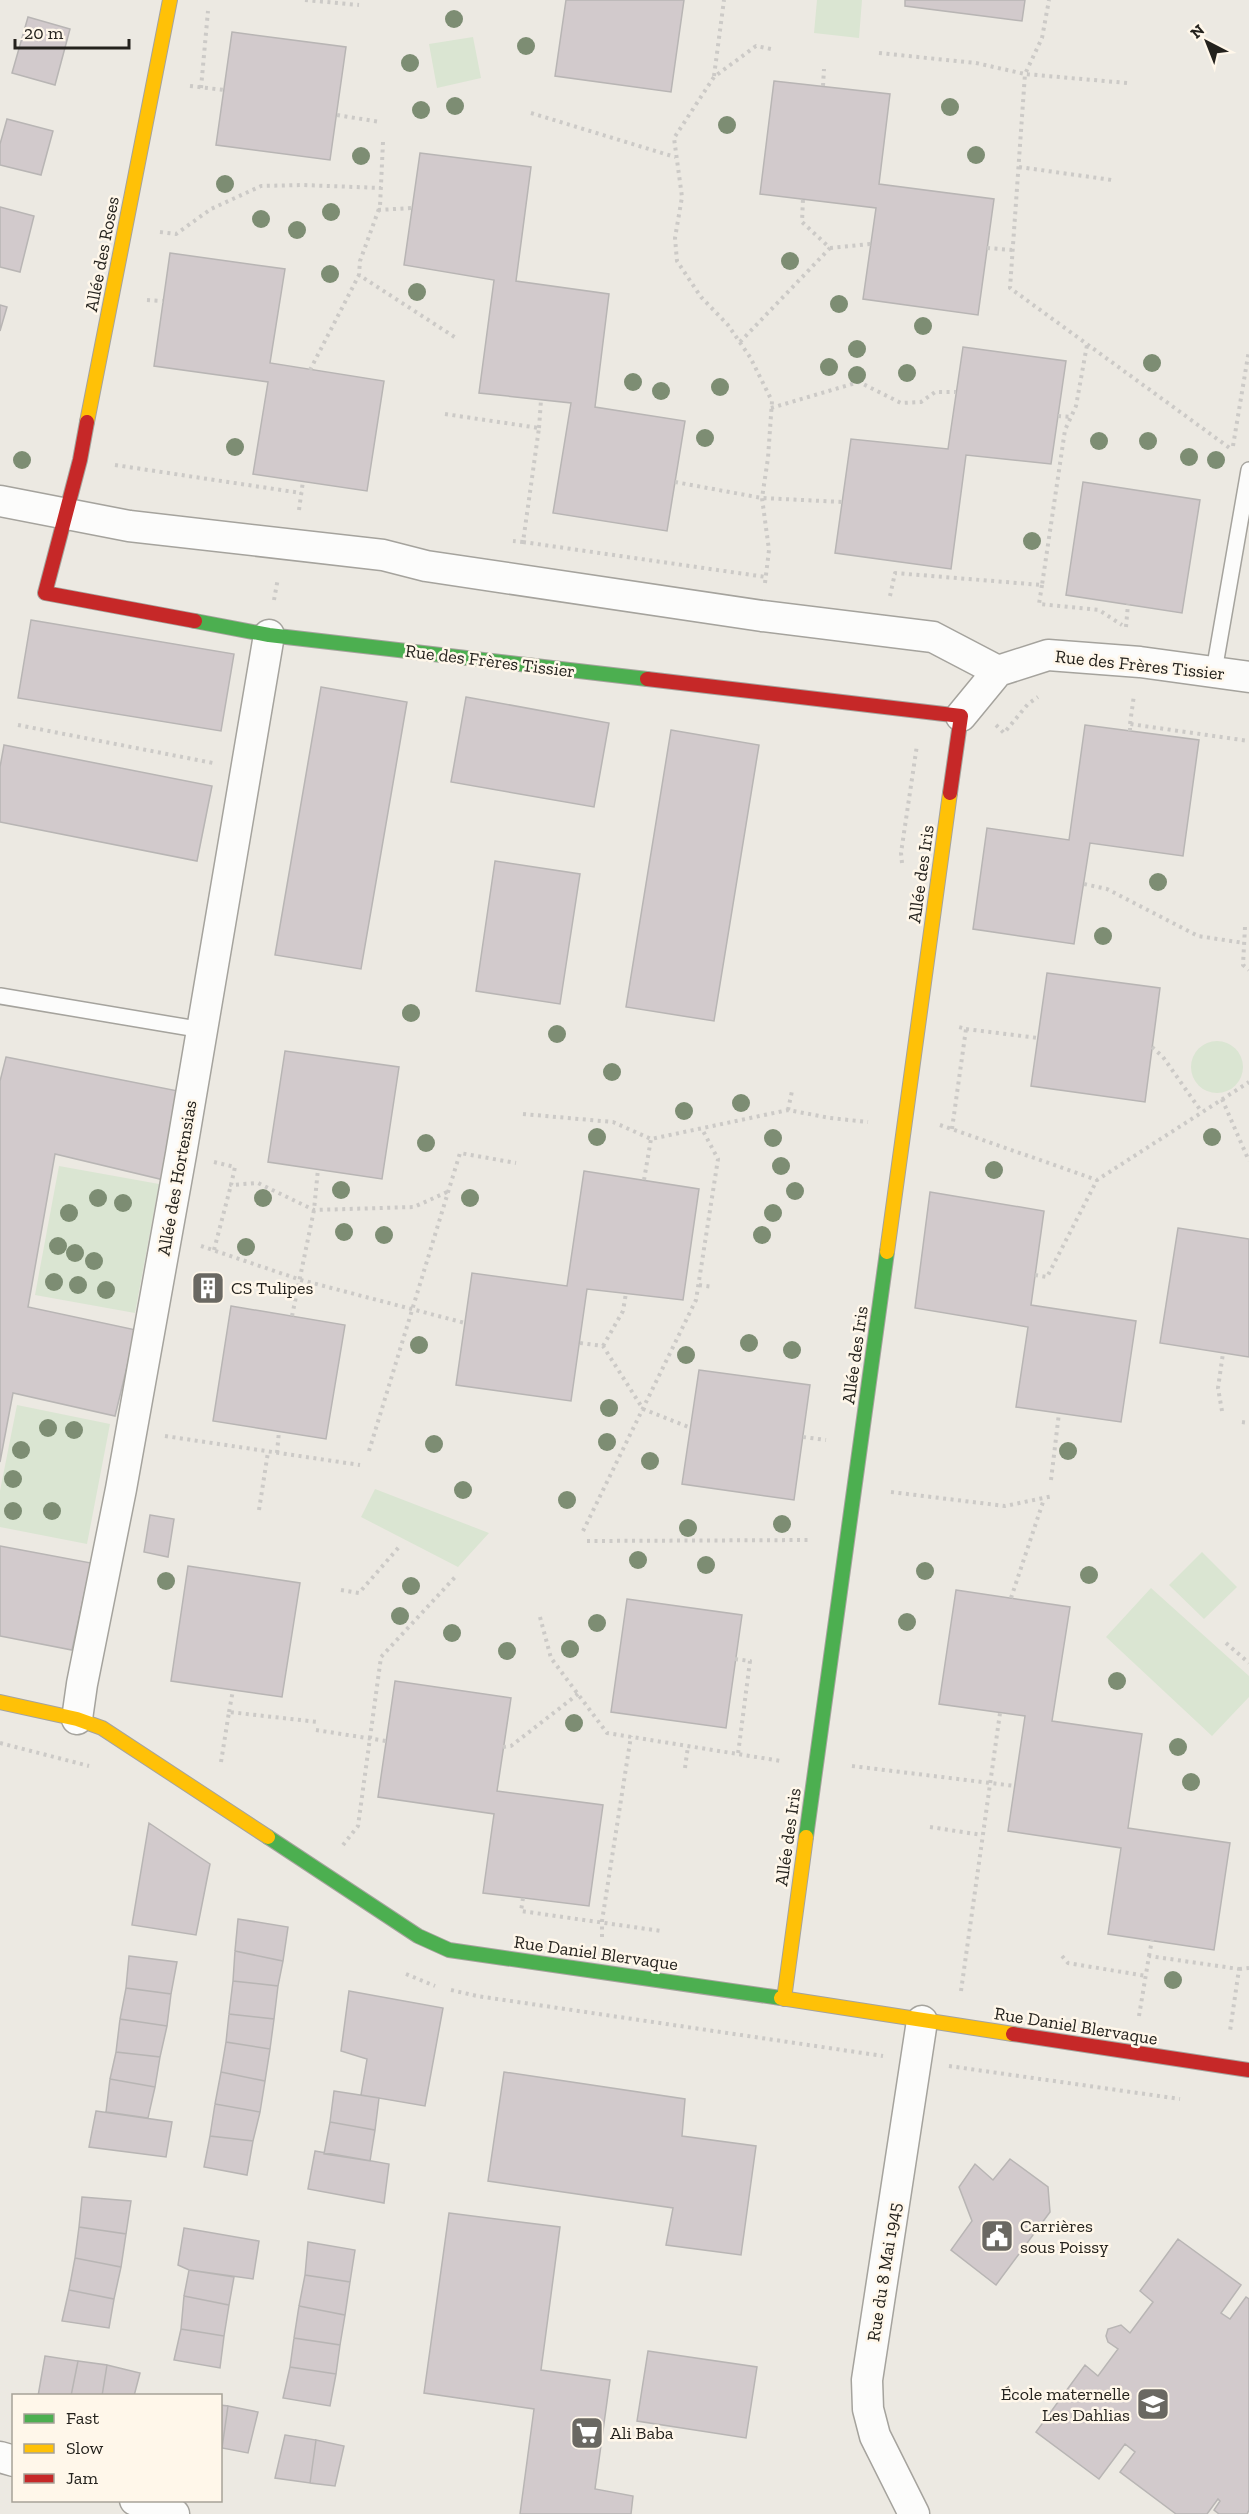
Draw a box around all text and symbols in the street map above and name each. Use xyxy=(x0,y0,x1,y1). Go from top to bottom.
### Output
scale bar xyxy=(15,12,129,50)
north arrow xyxy=(1177,12,1237,72)
text: N xyxy=(1186,20,1208,42)
text: 20 m xyxy=(24,22,64,44)
street label: Allée des Roses xyxy=(80,194,124,313)
street label: Rue des Frères Tissier xyxy=(404,640,576,682)
street label: Rue des Frères Tissier xyxy=(1054,645,1226,685)
street label: Allée des Iris xyxy=(903,823,939,924)
street label: Allée des Hortensias xyxy=(152,1098,202,1257)
building icon: CS Tulipes xyxy=(190,1270,226,1306)
place label: CS Tulipes xyxy=(231,1277,313,1299)
street label: Allée des Iris xyxy=(837,1304,873,1405)
street label: Allée des Iris xyxy=(770,1786,806,1887)
street label: Rue Daniel Blervaque xyxy=(513,1931,679,1975)
street label: Rue Daniel Blervaque xyxy=(993,2002,1159,2050)
street label: Rue du 8 Mai 1945 xyxy=(862,2201,906,2343)
place label: Carrières sous Poissy xyxy=(1020,2215,1109,2258)
public building icon: Carrières sous Poissy xyxy=(979,2218,1015,2254)
place label: École maternelle Les Dahlias xyxy=(1001,2383,1130,2426)
school or university icon: École maternelle Les Dahlias xyxy=(1135,2386,1171,2422)
legend xyxy=(12,2394,222,2502)
text: Fast xyxy=(66,2407,99,2429)
supermarket icon: Ali Baba xyxy=(569,2415,605,2451)
place label: Ali Baba xyxy=(610,2422,674,2444)
text: Slow xyxy=(66,2437,103,2459)
text: Jam xyxy=(66,2467,98,2489)

